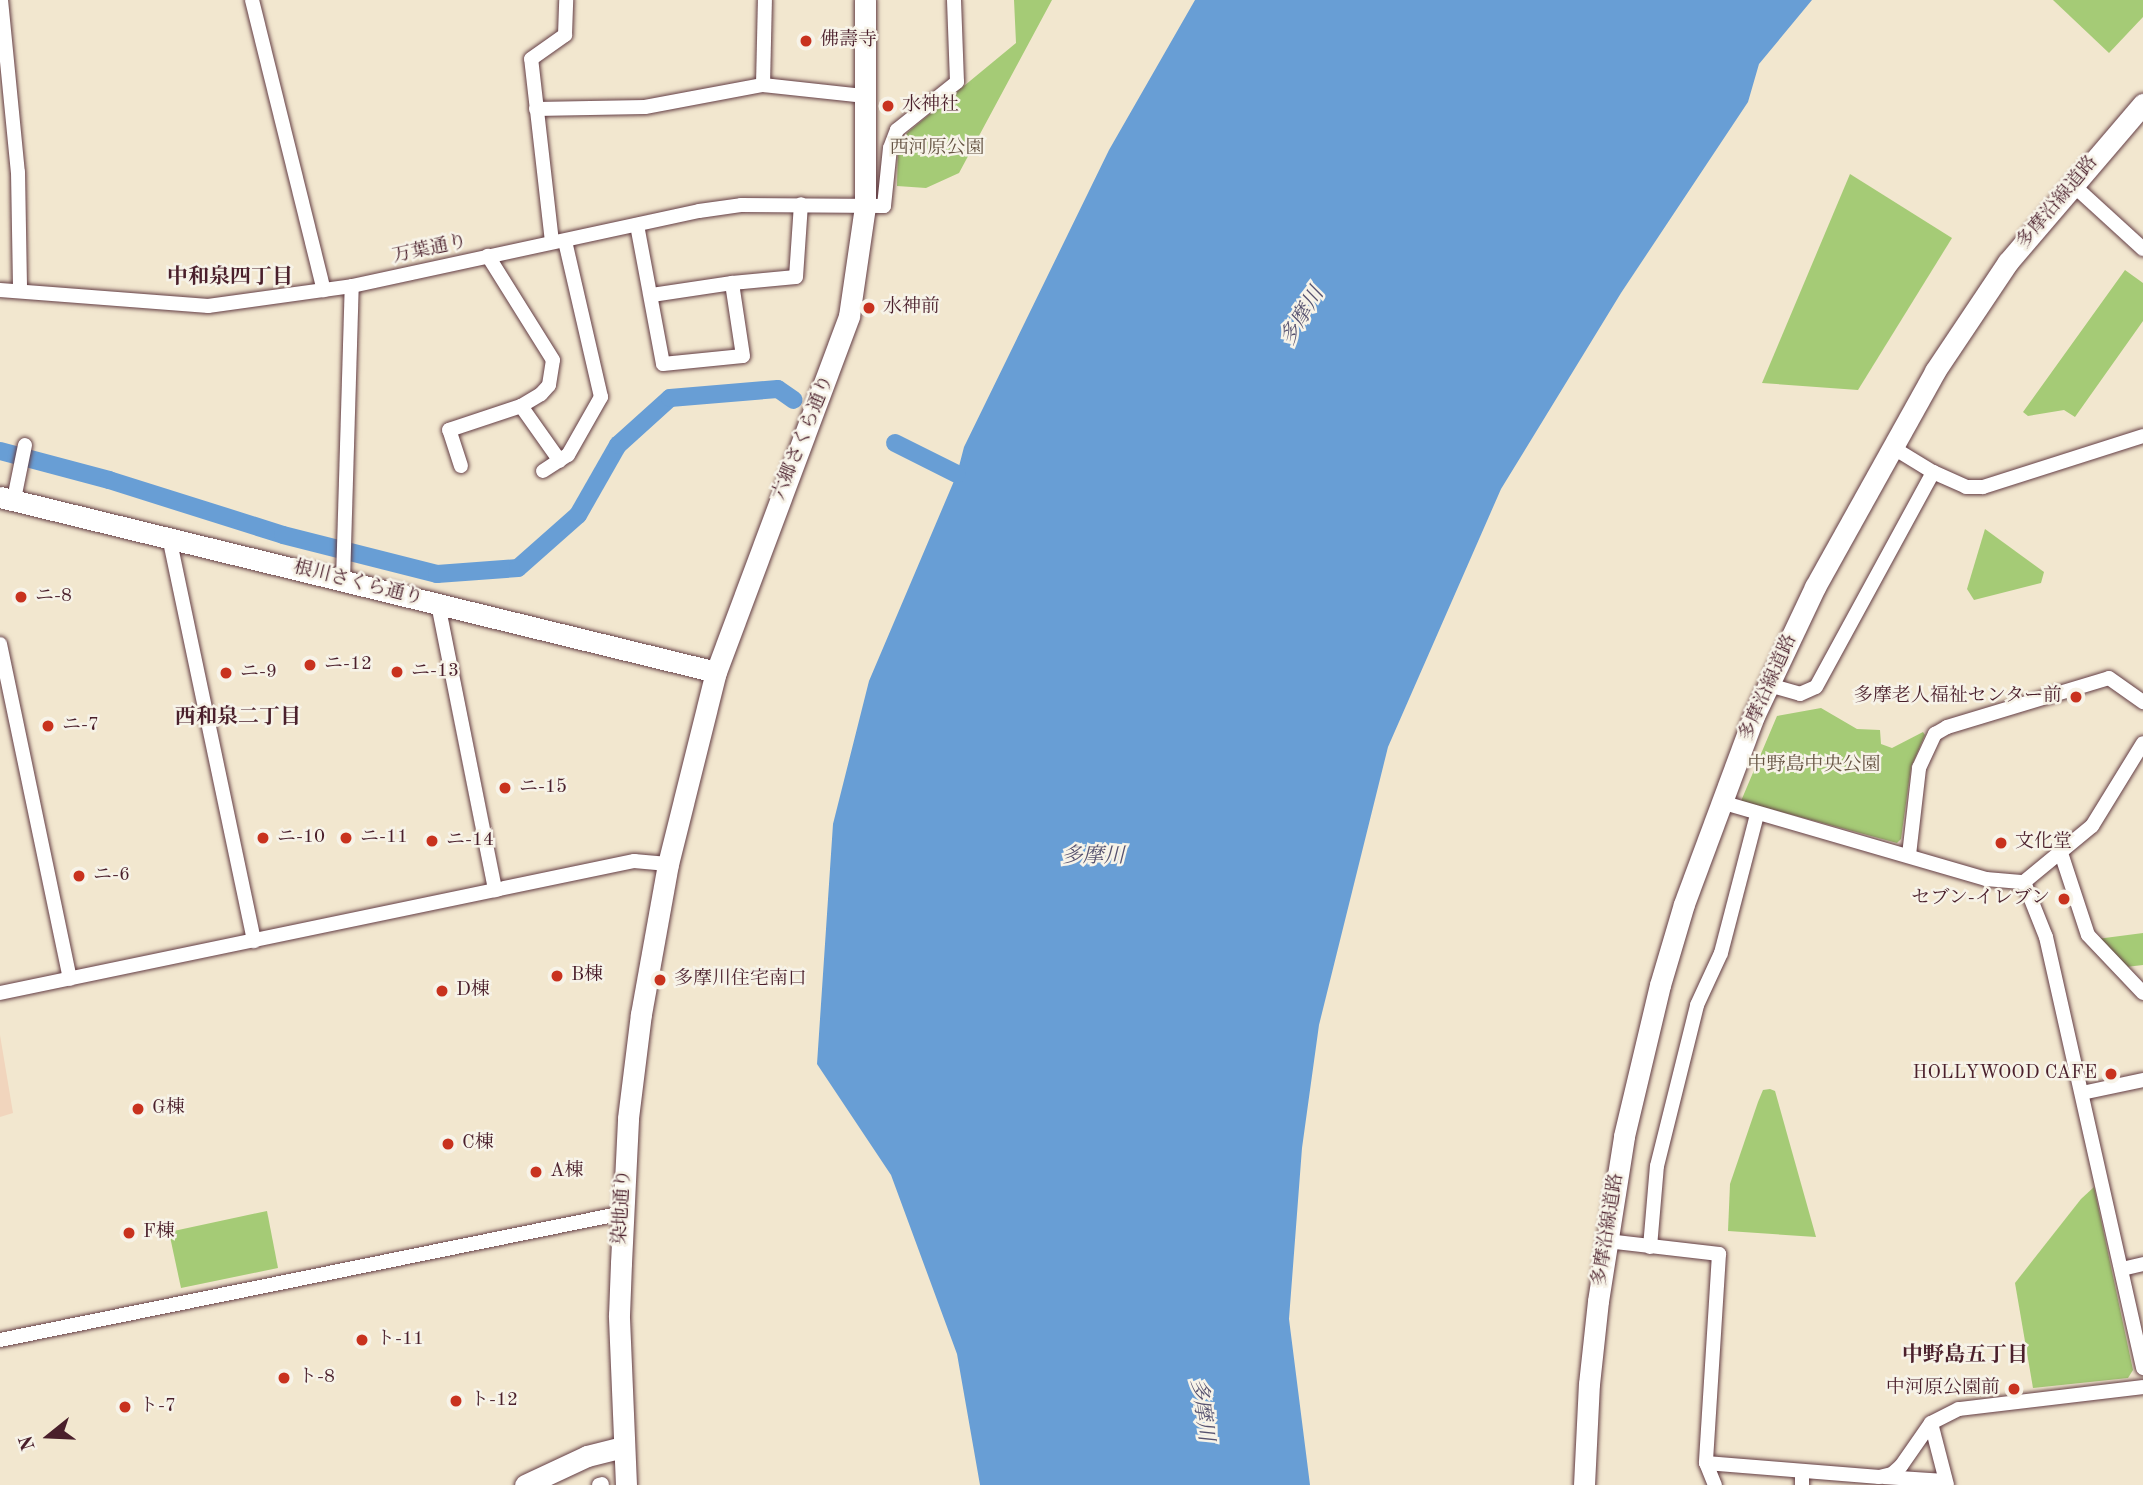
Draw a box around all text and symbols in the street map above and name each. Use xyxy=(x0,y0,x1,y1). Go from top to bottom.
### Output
place label: 佛壽寺 xyxy=(820,30,877,52)
marker: 佛壽寺 xyxy=(798,33,814,49)
place label: 水神社 xyxy=(902,95,959,117)
marker: 水神社 xyxy=(880,98,896,114)
park label: 西河原公園 xyxy=(890,138,984,160)
street label: 多摩沿線道路 xyxy=(2013,152,2103,254)
street label: 万葉通り xyxy=(390,231,470,269)
district label: 中和泉四丁目 xyxy=(167,265,293,291)
water label: 多摩川 xyxy=(1276,284,1330,350)
place label: 水神前 xyxy=(883,297,940,319)
marker: 水神前 xyxy=(861,300,877,316)
street label: 六郷さくら通り xyxy=(769,372,839,504)
street label: 根川さくら通り xyxy=(291,557,425,611)
place label: ニ-8 xyxy=(35,586,72,608)
marker: ニ-8 xyxy=(13,589,29,605)
street label: 多摩沿線道路 xyxy=(1735,631,1803,745)
place label: ニ-12 xyxy=(324,654,372,676)
marker: ニ-12 xyxy=(302,657,318,673)
place label: ニ-13 xyxy=(411,661,459,683)
place label: ニ-9 xyxy=(240,662,277,684)
marker: ニ-13 xyxy=(389,664,405,680)
marker: ニ-9 xyxy=(218,665,234,681)
place label: 多摩老人福祉センター前 xyxy=(1853,686,2062,708)
marker: 多摩老人福祉センター前 xyxy=(2068,689,2084,705)
district label: 西和泉二丁目 xyxy=(175,705,301,731)
place label: ニ-7 xyxy=(62,715,99,737)
marker: ニ-7 xyxy=(40,718,56,734)
park label: 中野島中央公園 xyxy=(1748,755,1880,777)
place label: ニ-15 xyxy=(519,777,567,799)
marker: ニ-15 xyxy=(497,780,513,796)
place label: ニ-10 xyxy=(277,827,325,849)
place label: ニ-11 xyxy=(360,827,408,849)
marker: ニ-10 xyxy=(255,830,271,846)
marker: ニ-11 xyxy=(338,830,354,846)
place label: ニ-14 xyxy=(446,830,494,852)
place label: 文化堂 xyxy=(2015,832,2072,854)
marker: ニ-14 xyxy=(424,833,440,849)
marker: 文化堂 xyxy=(1993,835,2009,851)
water label: 多摩川 xyxy=(1062,844,1124,870)
place label: ニ-6 xyxy=(93,865,130,887)
marker: ニ-6 xyxy=(71,868,87,884)
place label: セブン-イレブン xyxy=(1910,888,2050,910)
marker: セブン-イレブン xyxy=(2056,891,2072,907)
place label: B棟 xyxy=(571,965,603,987)
marker: B棟 xyxy=(549,968,565,984)
place label: 多摩川住宅南口 xyxy=(674,969,807,991)
marker: 多摩川住宅南口 xyxy=(652,972,668,988)
place label: D棟 xyxy=(456,980,490,1002)
marker: D棟 xyxy=(434,983,450,999)
place label: HOLLYWOOD CAFE xyxy=(1912,1063,2097,1085)
marker: HOLLYWOOD CAFE xyxy=(2103,1066,2119,1082)
place label: G棟 xyxy=(152,1098,185,1120)
marker: G棟 xyxy=(130,1101,146,1117)
place label: C棟 xyxy=(462,1133,494,1155)
marker: C棟 xyxy=(440,1136,456,1152)
place label: A棟 xyxy=(550,1161,584,1183)
marker: A棟 xyxy=(528,1164,544,1180)
street label: 染地通り xyxy=(610,1168,636,1246)
street label: 多摩沿線道路 xyxy=(1589,1172,1629,1288)
place label: F棟 xyxy=(143,1222,175,1244)
marker: F棟 xyxy=(121,1225,137,1241)
place label: ト-11 xyxy=(376,1329,424,1351)
marker: ト-11 xyxy=(354,1332,370,1348)
district label: 中野島五丁目 xyxy=(1902,1343,2028,1369)
place label: ト-8 xyxy=(298,1367,335,1389)
marker: ト-8 xyxy=(276,1370,292,1386)
water label: 多摩川 xyxy=(1184,1377,1218,1443)
place label: 中河原公園前 xyxy=(1886,1378,2000,1400)
marker: 中河原公園前 xyxy=(2006,1381,2022,1397)
place label: ト-12 xyxy=(470,1390,518,1412)
marker: ト-12 xyxy=(448,1393,464,1409)
place label: ト-7 xyxy=(139,1396,176,1418)
marker: ト-7 xyxy=(117,1399,133,1415)
north arrow xyxy=(14,1401,84,1471)
text: N xyxy=(17,1433,40,1452)

